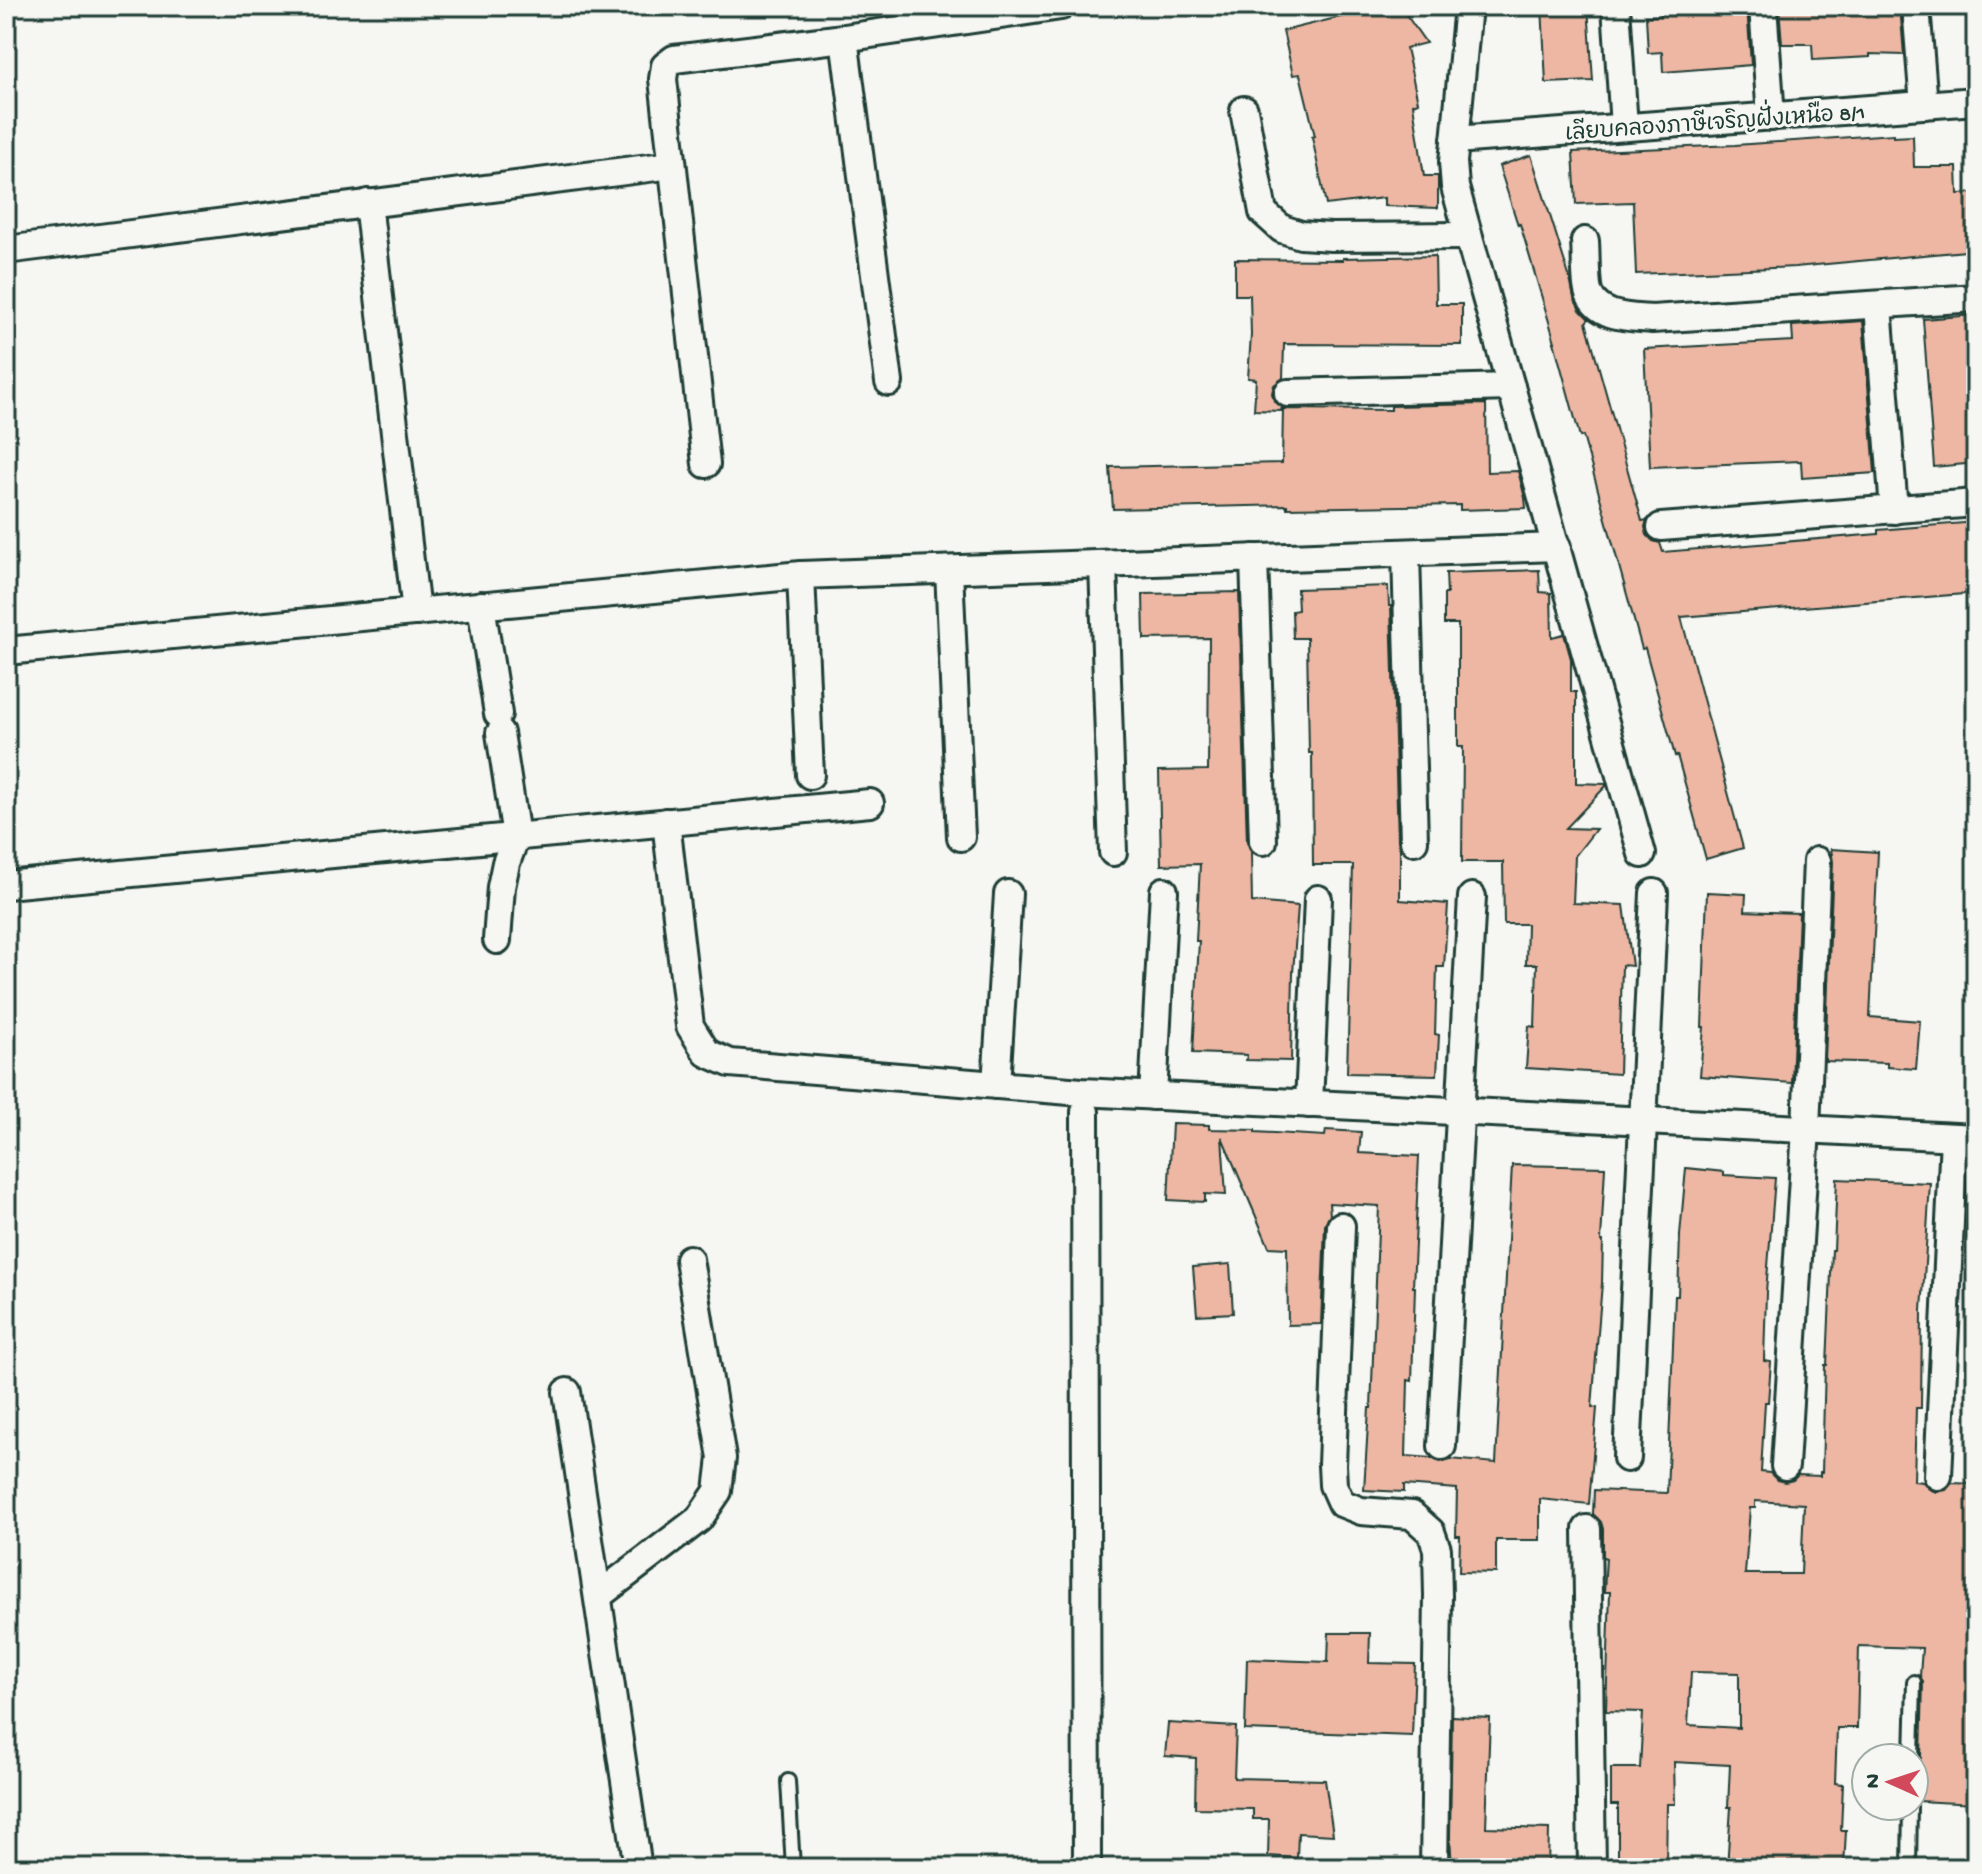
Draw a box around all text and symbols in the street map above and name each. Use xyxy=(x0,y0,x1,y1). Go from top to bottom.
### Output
street label: เลียบคลองภาษีเจริญฝั่งเหนือ 8/1 xyxy=(1564,92,1866,148)
north arrow xyxy=(1850,1742,1930,1822)
text: N xyxy=(1861,1773,1887,1789)

